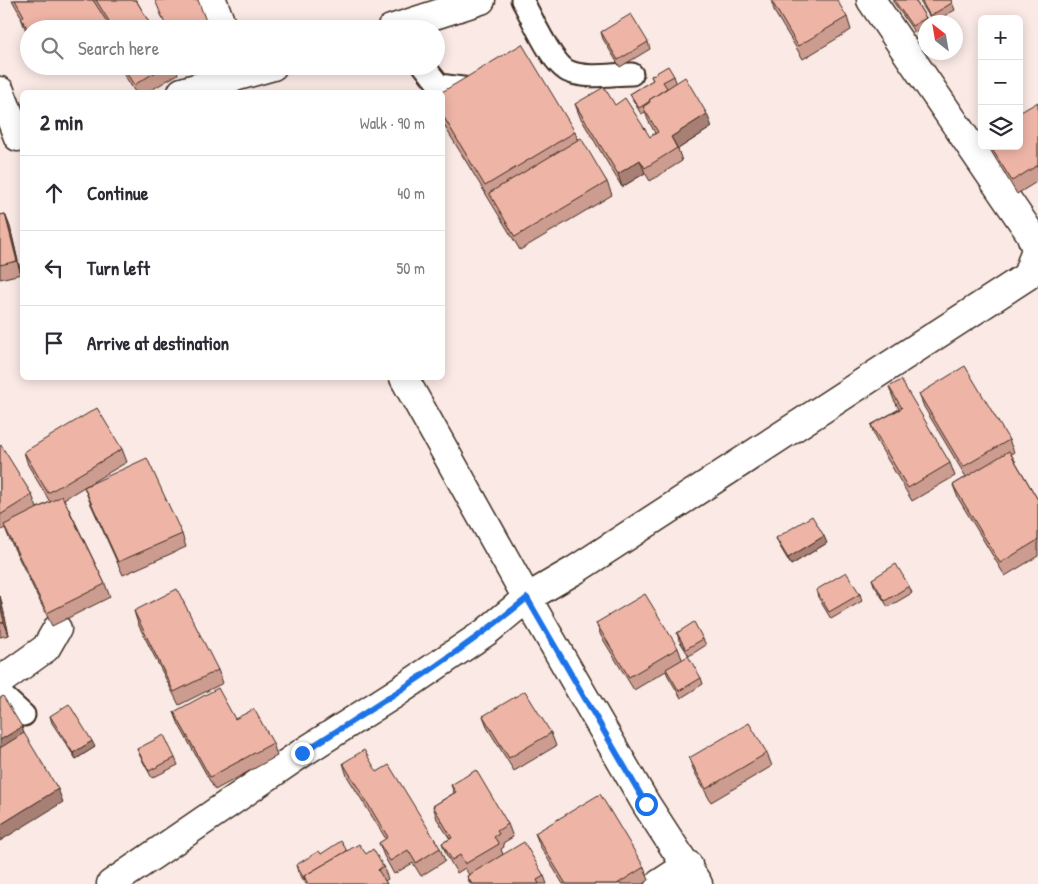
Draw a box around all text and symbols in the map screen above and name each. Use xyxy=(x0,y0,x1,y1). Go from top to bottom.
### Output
north arrow xyxy=(918,15,963,60)
map controls xyxy=(978,15,1023,150)
button: + xyxy=(978,15,1023,60)
search box xyxy=(20,20,445,75)
icon: search xyxy=(38,34,66,62)
text: Search here xyxy=(78,35,159,61)
button: − xyxy=(978,60,1023,105)
button: layers xyxy=(978,105,1023,150)
text: 2 min xyxy=(40,108,83,137)
text: Walk · 90 m xyxy=(360,112,425,134)
icon: ahead xyxy=(40,179,68,207)
text: Continue xyxy=(87,180,148,206)
text: 40 m xyxy=(397,182,425,204)
icon: left xyxy=(40,254,68,282)
text: Turn left xyxy=(87,255,150,281)
text: 50 m xyxy=(397,257,425,279)
icon: arrive xyxy=(40,329,68,357)
text: Arrive at destination xyxy=(87,330,229,356)
route end xyxy=(291,742,314,765)
route start xyxy=(635,793,658,816)

